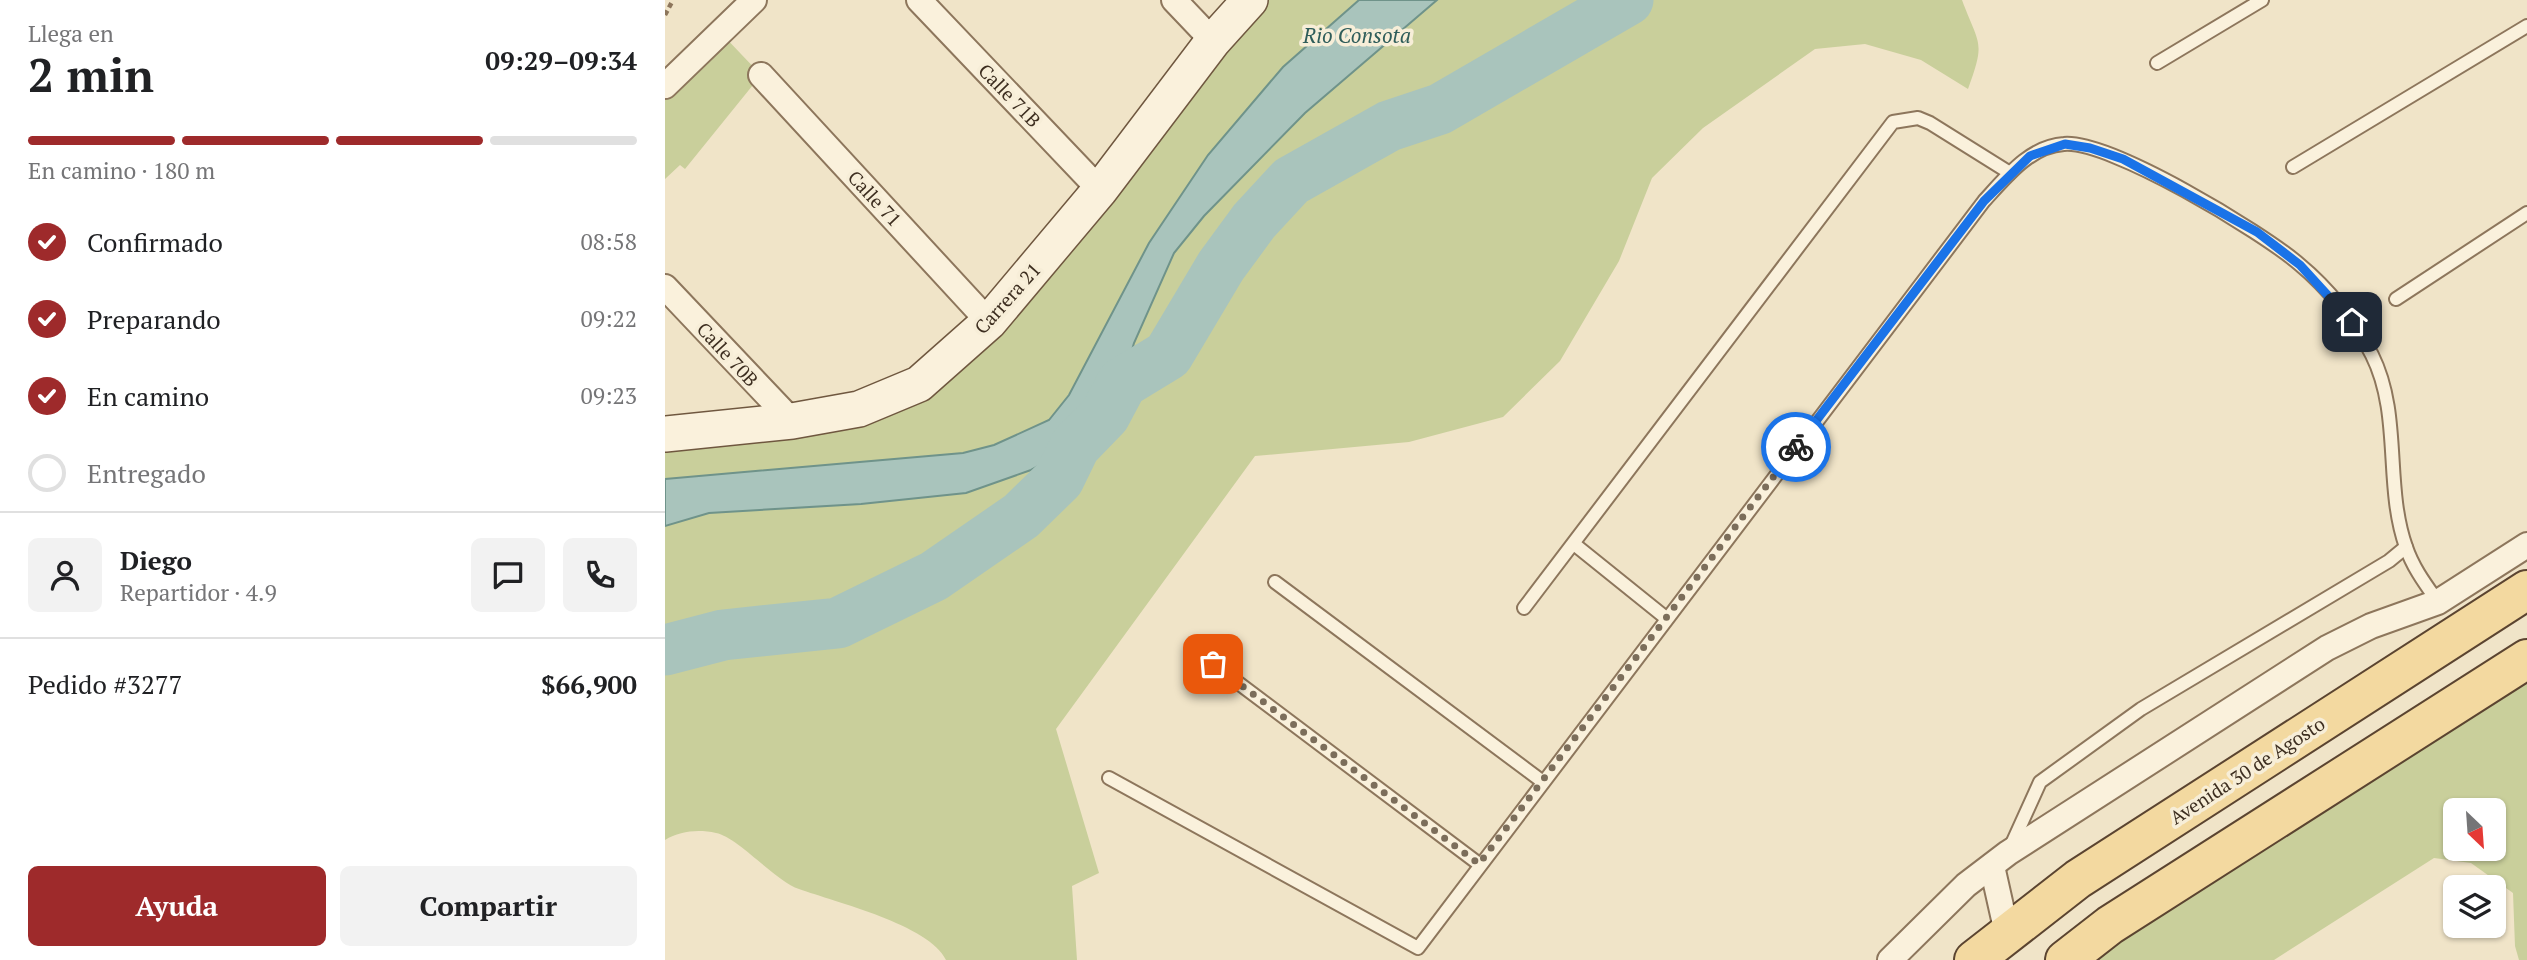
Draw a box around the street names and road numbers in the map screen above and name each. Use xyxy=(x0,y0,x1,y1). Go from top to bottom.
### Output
street label: Calle 71B xyxy=(973,58,1047,132)
street label: Calle 71 xyxy=(843,165,907,231)
street label: Carrera 21 xyxy=(968,257,1046,339)
street label: Calle 70B xyxy=(692,316,764,392)
street label: Avenida 30 de Agosto xyxy=(2165,710,2329,830)

